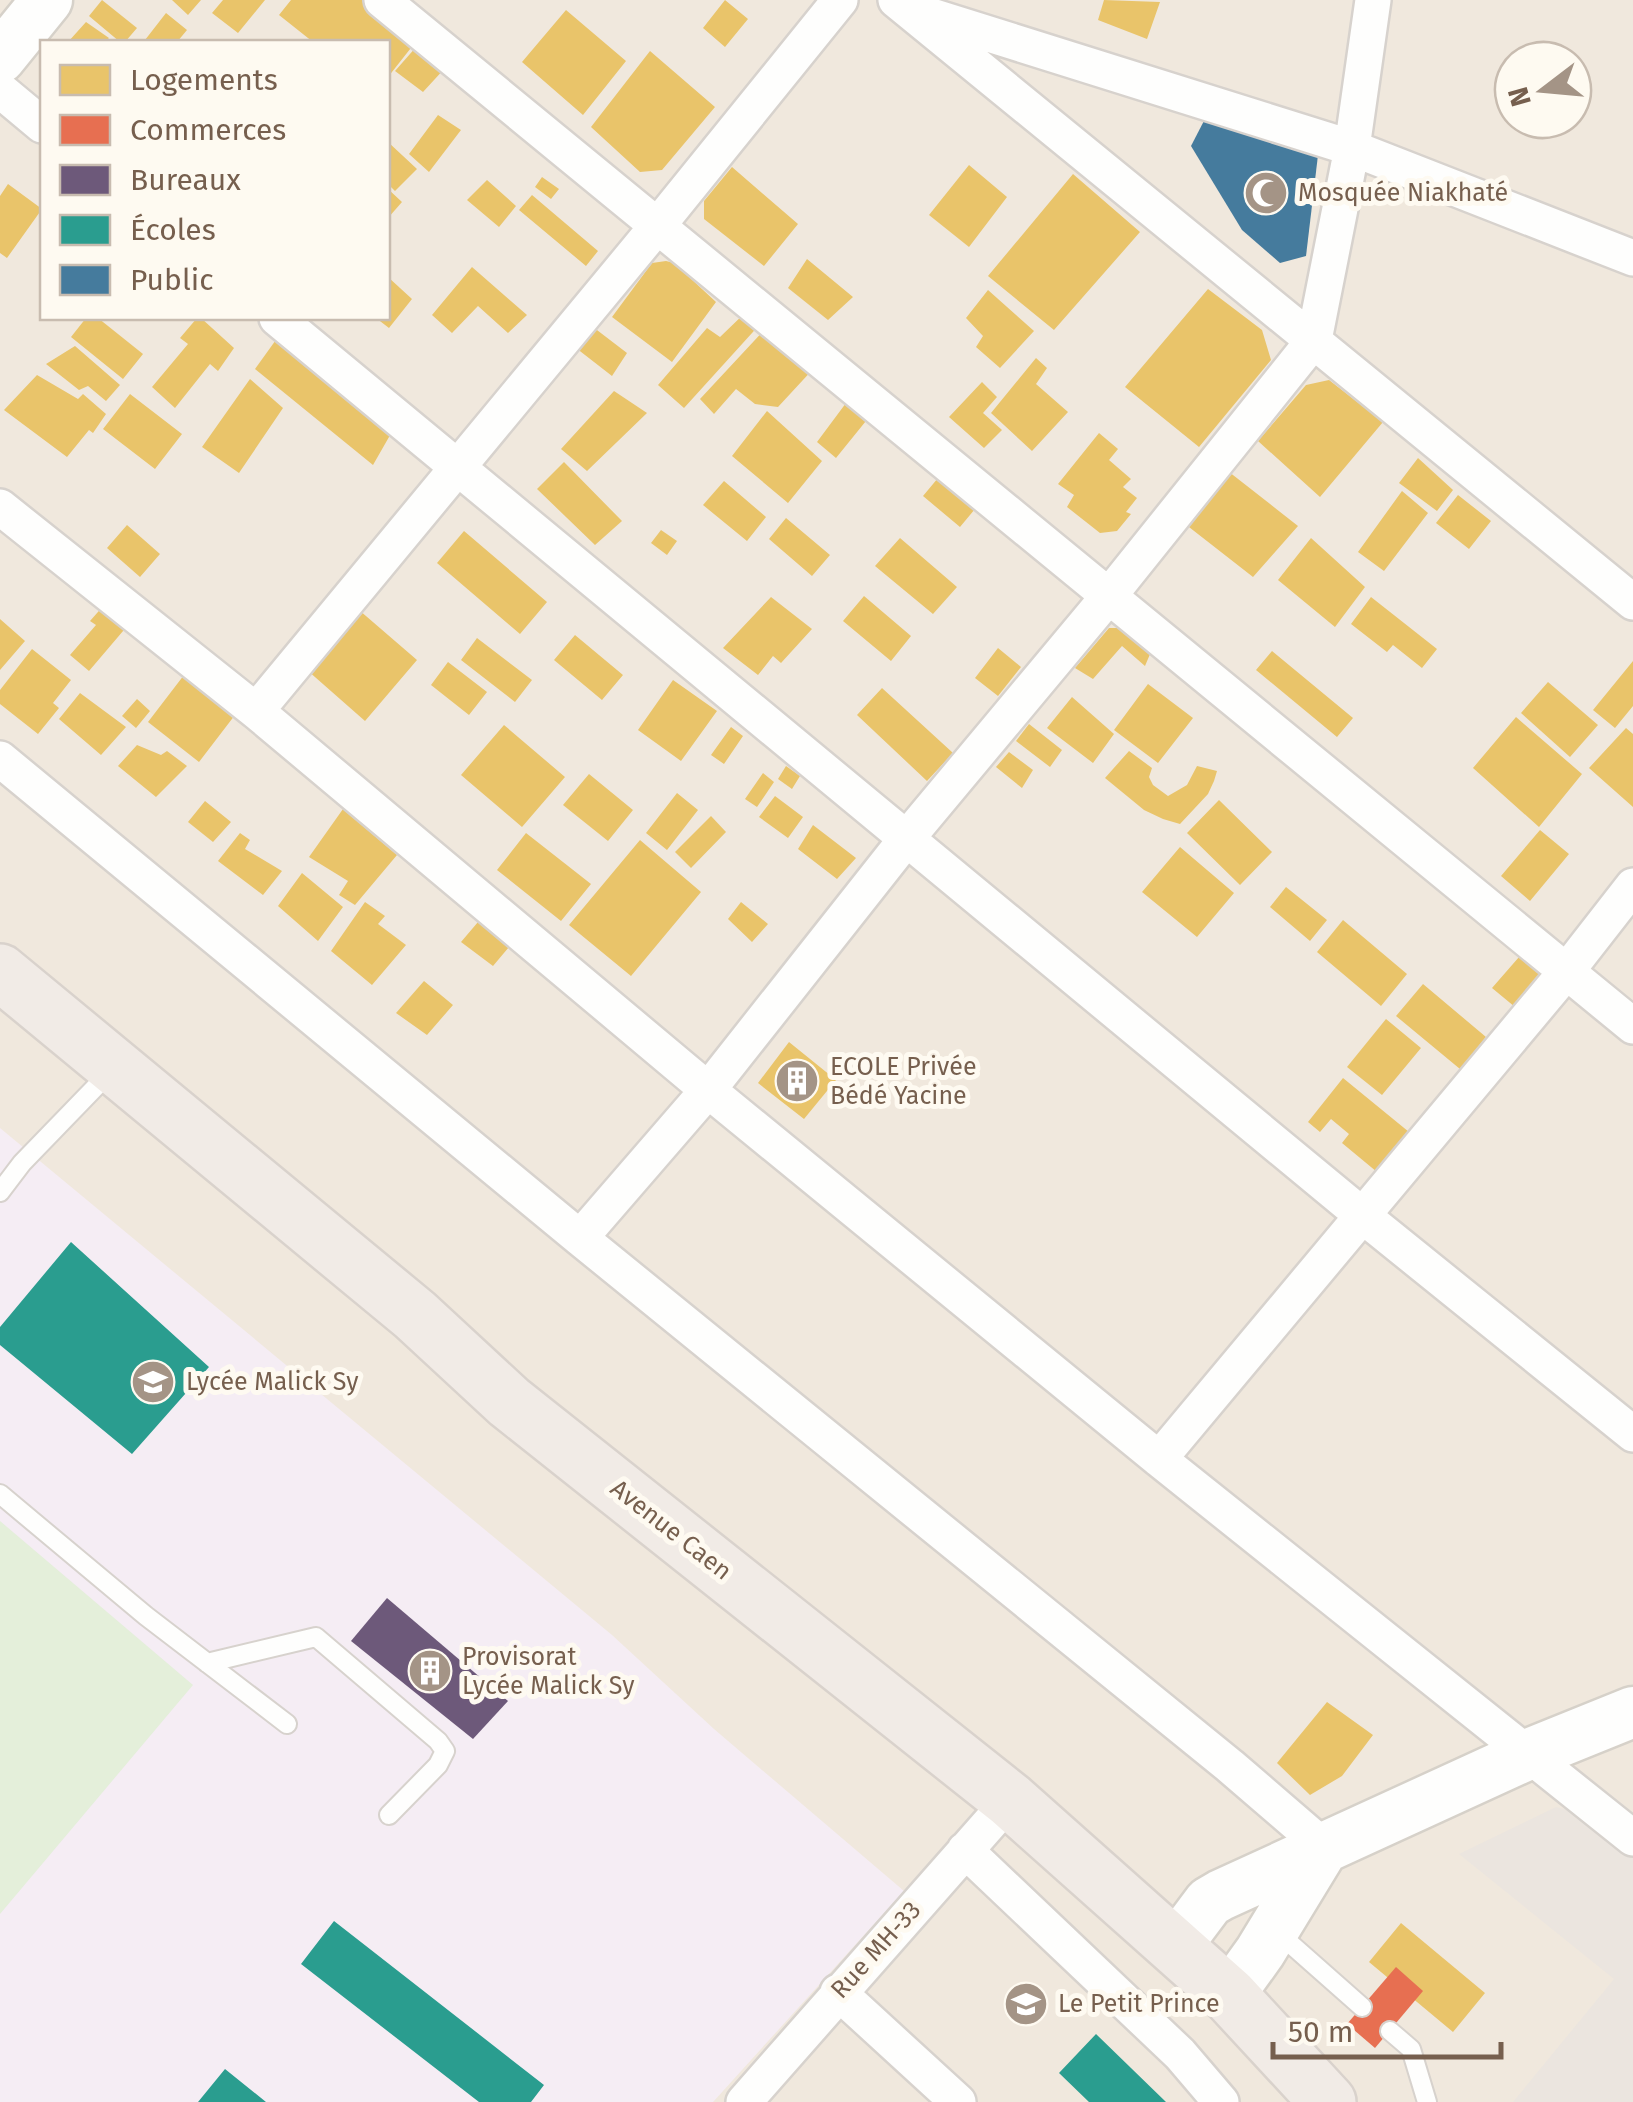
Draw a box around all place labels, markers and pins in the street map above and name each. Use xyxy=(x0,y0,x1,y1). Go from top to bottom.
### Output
mosque icon: Mosquée Niakhaté xyxy=(1243,170,1289,216)
place label: Mosquée Niakhaté xyxy=(1298,178,1508,208)
place label: ECOLE Privée Bédé Yacine xyxy=(830,1052,977,1111)
building icon: ECOLE Privée Bédé Yacine xyxy=(774,1058,820,1104)
school or university icon: Lycée Malick Sy xyxy=(130,1359,176,1405)
place label: Lycée Malick Sy xyxy=(186,1367,359,1397)
place label: Provisorat Lycée Malick Sy xyxy=(462,1642,635,1701)
building icon: Provisorat Lycée Malick Sy xyxy=(407,1648,453,1694)
school or university icon: Le Petit Prince xyxy=(1003,1981,1049,2027)
place label: Le Petit Prince xyxy=(1058,1989,1220,2019)

